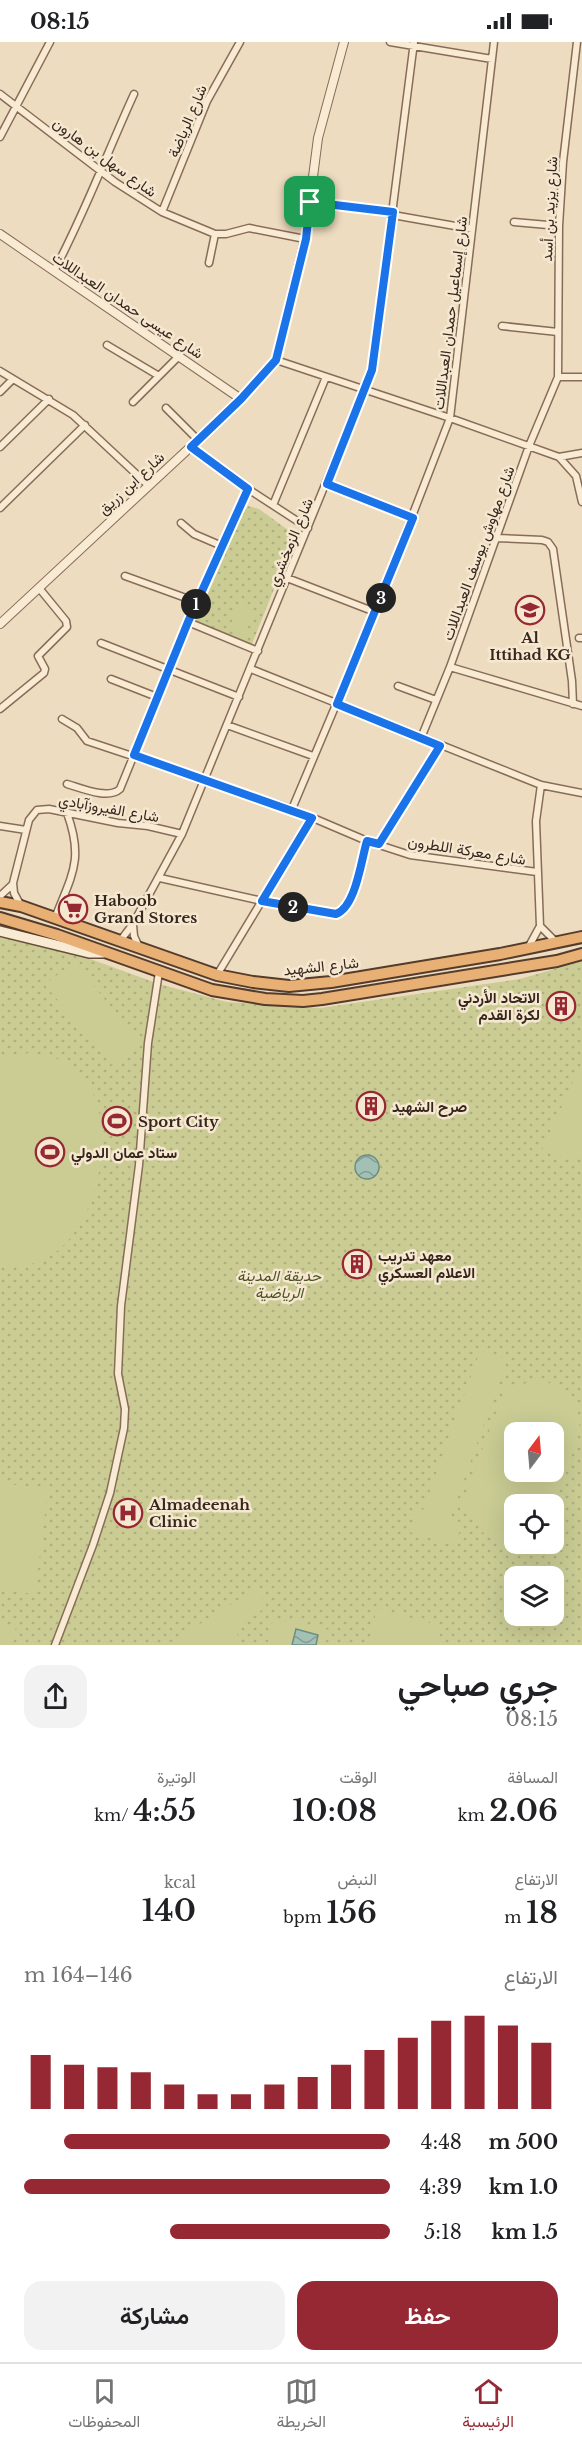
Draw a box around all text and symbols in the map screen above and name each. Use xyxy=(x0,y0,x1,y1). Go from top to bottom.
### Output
text: 08:15 xyxy=(30,8,90,35)
street label: شارع الرياضة xyxy=(163,82,213,161)
street label: شارع سهل بن هارون xyxy=(48,113,161,203)
street label: شارع يزيد بن أسد xyxy=(537,156,563,262)
pin xyxy=(284,176,335,227)
icon: arrive xyxy=(293,185,326,218)
street label: شارع إسماعيل حمدان العبداللات xyxy=(429,215,473,411)
street label: شارع عيسى حمدان العبداللات xyxy=(48,247,207,365)
street label: شارع ابن زريق xyxy=(94,447,170,520)
street label: شارع مهاوش يوسف العبداللات xyxy=(438,463,520,644)
street label: شارع الزمخشري xyxy=(263,495,321,591)
pin: 3 xyxy=(366,583,396,613)
text: 3 xyxy=(376,588,386,608)
pin: 1 xyxy=(181,589,211,619)
text: 1 xyxy=(193,594,199,614)
school or university icon: Al Ittihad KG xyxy=(514,594,546,626)
place label: Al Ittihad KG xyxy=(489,628,571,664)
street label: شارع الفيروزآبادي xyxy=(57,790,161,830)
street label: شارع معركة اللطرون xyxy=(406,831,528,871)
place label: Haboob Grand Stores xyxy=(94,891,197,927)
pin: 2 xyxy=(278,892,308,922)
supermarket icon: Haboob Grand Stores xyxy=(57,893,89,925)
text: 2 xyxy=(288,897,298,917)
street label: شارع الشهيد xyxy=(282,953,360,981)
place label: الاتحاد الأردني لكرة القدم xyxy=(458,988,540,1025)
building icon: الاتحاد الأردني لكرة القدم xyxy=(545,990,577,1022)
building icon: صرح الشهيد xyxy=(355,1090,387,1122)
place label: صرح الشهيد xyxy=(392,1097,467,1117)
sports icon: Sport City xyxy=(101,1105,133,1137)
place label: Sport City xyxy=(138,1112,219,1131)
sports icon: ستاد عمان الدولي xyxy=(34,1136,66,1168)
place label: ستاد عمان الدولي xyxy=(71,1143,177,1166)
place label: معهد تدريب الاعلام العسكري xyxy=(378,1246,475,1286)
building icon: معهد تدريب الاعلام العسكري xyxy=(341,1248,373,1280)
park label: حديقة المدينة الرياضية xyxy=(237,1266,322,1302)
north arrow xyxy=(504,1422,564,1482)
map controls xyxy=(504,1422,564,1626)
button: locate xyxy=(504,1494,564,1554)
place label: Almadeenah Clinic xyxy=(148,1495,250,1531)
hospital icon: Almadeenah Clinic xyxy=(112,1497,144,1529)
button: layers xyxy=(504,1566,564,1626)
text: جري صباحي xyxy=(398,1664,558,1705)
button: share xyxy=(24,1665,87,1728)
text: 08:15 xyxy=(506,1707,558,1731)
text: الوتيرة xyxy=(157,1767,196,1787)
text: الوقت xyxy=(339,1767,377,1787)
text: المسافة xyxy=(507,1767,558,1787)
text: 4:55 xyxy=(133,1792,196,1829)
text: 10:08 xyxy=(292,1792,377,1829)
text: 2.06 xyxy=(489,1792,558,1829)
text: /km xyxy=(94,1805,133,1825)
text: km xyxy=(458,1805,489,1825)
text: النبض xyxy=(337,1869,377,1889)
text: الارتفاع xyxy=(515,1869,558,1889)
text: kcal xyxy=(164,1872,196,1892)
text: 140 xyxy=(141,1892,196,1929)
text: 156 xyxy=(326,1894,377,1931)
text: 18 xyxy=(526,1894,558,1931)
text: bpm xyxy=(283,1907,326,1927)
text: m xyxy=(504,1907,526,1927)
text: 146–164 m xyxy=(24,1963,133,1987)
text: الارتفاع xyxy=(504,1965,558,1989)
text: 4:48 xyxy=(421,2130,462,2154)
text: 500 m xyxy=(488,2130,558,2154)
text: 4:39 xyxy=(419,2175,462,2199)
text: 1.0 km xyxy=(489,2175,558,2199)
text: 5:18 xyxy=(424,2220,462,2244)
text: 1.5 km xyxy=(491,2220,558,2244)
button: مشاركة xyxy=(24,2281,285,2350)
button: حفظ xyxy=(297,2281,558,2350)
tab: المحفوظات xyxy=(68,2375,140,2436)
tab: الخريطة xyxy=(276,2375,326,2436)
tab: الرئيسية xyxy=(462,2375,514,2436)

